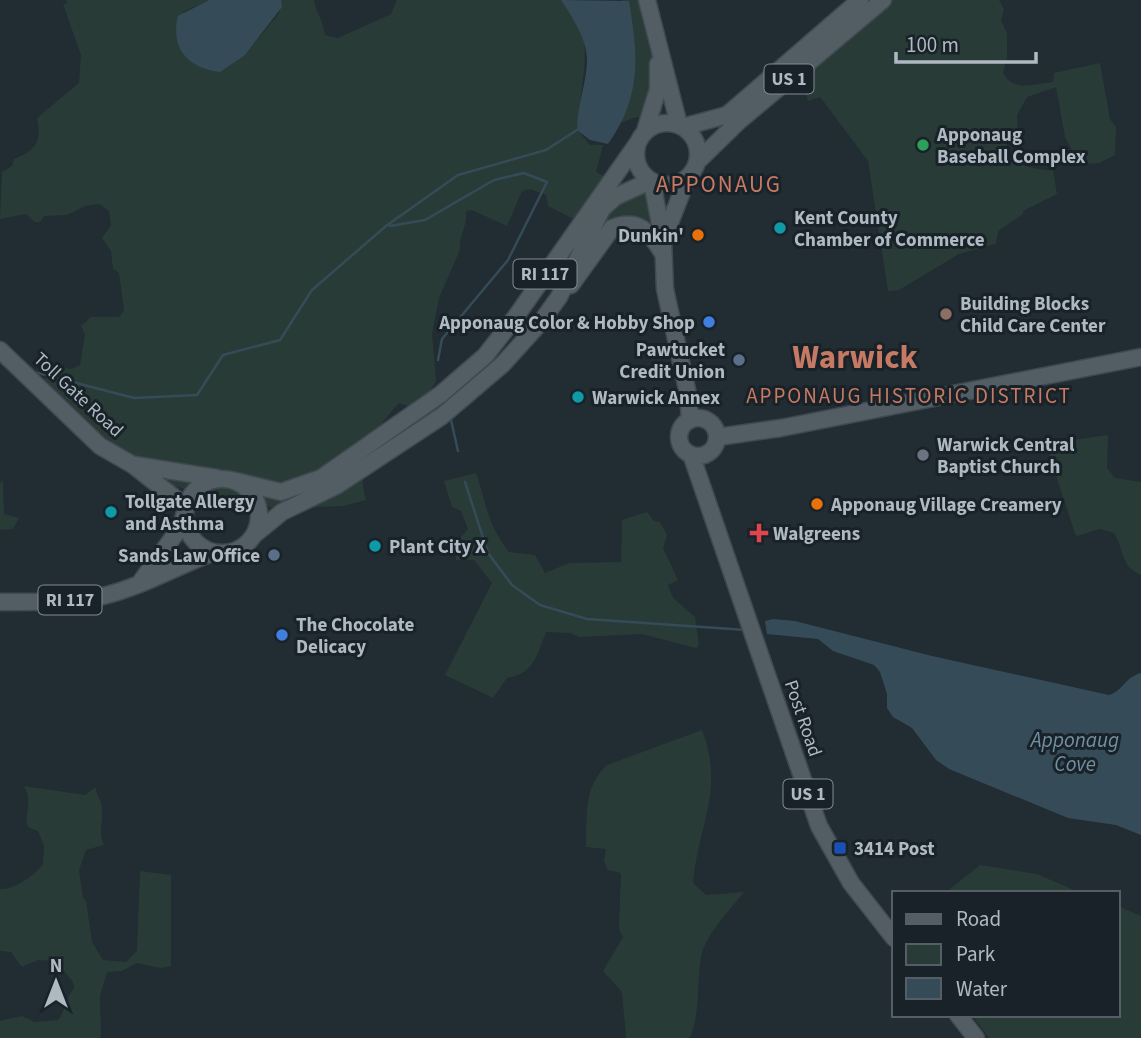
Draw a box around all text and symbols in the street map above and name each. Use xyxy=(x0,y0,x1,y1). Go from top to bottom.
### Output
scale bar xyxy=(896,21,1036,65)
text: 100 m xyxy=(906,30,959,60)
road number: US 1 xyxy=(764,64,814,94)
place label: Apponaug Baseball Complex xyxy=(936,122,1086,171)
marker: Apponaug Baseball Complex xyxy=(915,137,931,153)
district label: APPONAUG xyxy=(656,168,782,201)
place label: Kent County Chamber of Commerce xyxy=(794,205,985,254)
marker: Kent County Chamber of Commerce xyxy=(772,220,788,236)
place label: Dunkin' xyxy=(618,223,684,250)
marker: Dunkin' xyxy=(690,227,706,243)
road number: RI 117 xyxy=(514,260,576,288)
place label: Building Blocks Child Care Center xyxy=(960,291,1106,340)
marker: Building Blocks Child Care Center xyxy=(938,306,954,322)
place label: Apponaug Color & Hobby Shop xyxy=(438,310,695,337)
marker: Apponaug Color & Hobby Shop xyxy=(701,314,717,330)
district label: Warwick xyxy=(792,334,918,381)
place label: Pawtucket Credit Union xyxy=(619,337,725,386)
street label: Toll Gate Road xyxy=(27,346,129,444)
marker: Pawtucket Credit Union xyxy=(731,352,747,368)
district label: APPONAUG HISTORIC DISTRICT xyxy=(746,381,1072,411)
place label: Warwick Annex xyxy=(592,385,720,412)
marker: Warwick Annex xyxy=(570,389,586,405)
place label: Warwick Central Baptist Church xyxy=(937,432,1075,481)
marker: Warwick Central Baptist Church xyxy=(915,447,931,463)
place label: Tollgate Allergy and Asthma xyxy=(125,489,255,538)
place label: Apponaug Village Creamery xyxy=(830,492,1062,519)
marker: Apponaug Village Creamery xyxy=(809,496,825,512)
marker: Tollgate Allergy and Asthma xyxy=(103,504,119,520)
place label: Walgreens xyxy=(773,521,860,548)
marker: Walgreens xyxy=(751,525,767,541)
place label: Plant City X xyxy=(389,534,486,561)
marker: Plant City X xyxy=(367,538,383,554)
place label: Sands Law Office xyxy=(118,543,260,570)
marker: Sands Law Office xyxy=(266,547,282,563)
road number: RI 117 xyxy=(38,586,102,614)
place label: The Chocolate Delicacy xyxy=(296,612,414,661)
marker: The Chocolate Delicacy xyxy=(274,627,290,643)
street label: Post Road xyxy=(777,677,828,760)
water label: Apponaug Cove xyxy=(1029,725,1119,779)
road number: US 1 xyxy=(784,780,832,808)
place label: 3414 Post xyxy=(854,836,935,863)
marker: 3414 Post xyxy=(832,840,848,856)
legend xyxy=(892,891,1120,1017)
text: Road xyxy=(956,904,1001,934)
text: Park xyxy=(956,939,996,969)
north arrow xyxy=(21,947,91,1017)
text: N xyxy=(50,953,62,980)
text: Water xyxy=(956,974,1008,1004)

